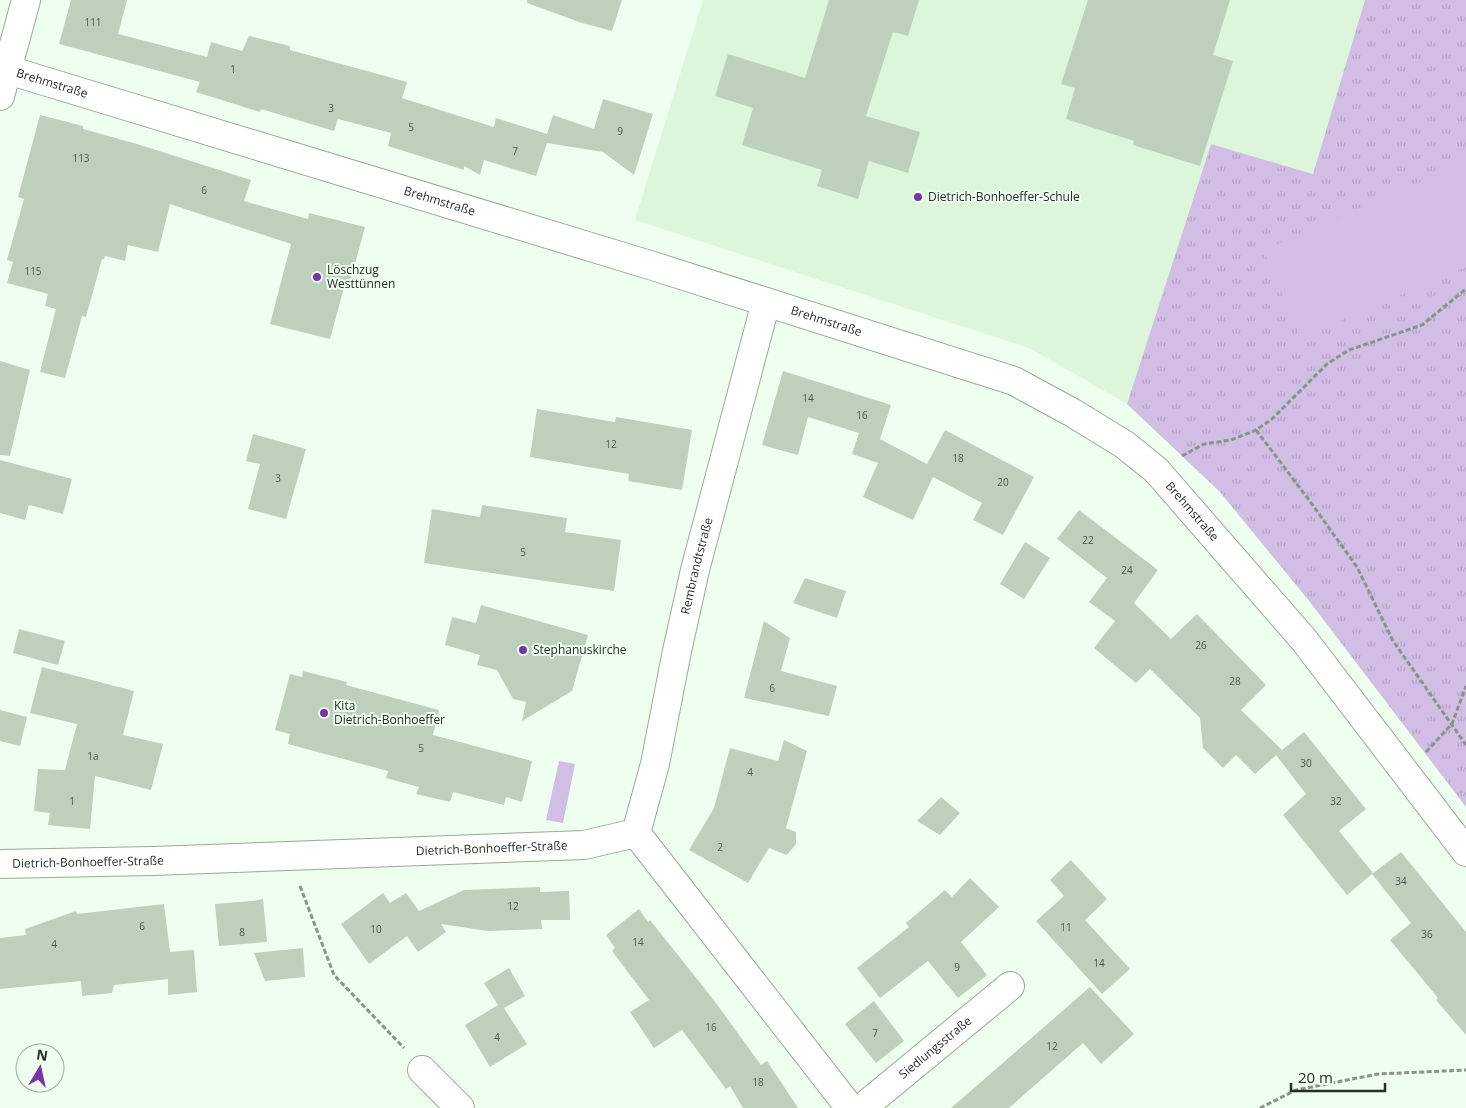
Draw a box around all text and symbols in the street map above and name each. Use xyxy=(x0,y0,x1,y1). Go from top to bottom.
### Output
house number: 111 xyxy=(84,15,102,29)
house number: 1 xyxy=(230,62,236,76)
street label: Brehmstraße xyxy=(14,64,90,102)
house number: 3 xyxy=(328,101,334,115)
house number: 5 xyxy=(408,120,414,134)
house number: 9 xyxy=(617,124,623,138)
house number: 7 xyxy=(512,144,518,158)
house number: 113 xyxy=(72,151,90,165)
street label: Brehmstraße xyxy=(402,182,478,220)
house number: 6 xyxy=(201,183,207,197)
place label: Dietrich-Bonhoeffer-Schule xyxy=(928,188,1080,205)
marker: Dietrich-Bonhoeffer-Schule xyxy=(912,191,924,203)
place label: Löschzug Westtünnen xyxy=(327,261,395,292)
house number: 115 xyxy=(24,264,42,278)
marker: Löschzug Westtünnen xyxy=(311,271,323,283)
street label: Brehmstraße xyxy=(789,301,864,340)
house number: 14 xyxy=(802,391,814,405)
house number: 16 xyxy=(856,408,868,422)
house number: 12 xyxy=(605,437,617,451)
house number: 18 xyxy=(952,451,964,465)
house number: 3 xyxy=(275,471,281,485)
house number: 20 xyxy=(997,475,1009,489)
street label: Brehmstraße xyxy=(1162,478,1223,545)
street label: Rembrandtstraße xyxy=(676,515,717,616)
house number: 22 xyxy=(1082,533,1094,547)
house number: 5 xyxy=(520,545,526,559)
house number: 24 xyxy=(1121,563,1133,577)
house number: 26 xyxy=(1195,638,1207,652)
place label: Stephanuskirche xyxy=(533,641,627,658)
marker: Stephanuskirche xyxy=(517,644,529,656)
house number: 28 xyxy=(1229,674,1241,688)
house number: 6 xyxy=(769,681,775,695)
place label: Kita Dietrich-Bonhoeffer xyxy=(334,697,445,728)
marker: Kita Dietrich-Bonhoeffer xyxy=(318,707,330,719)
house number: 5 xyxy=(418,741,424,755)
house number: 1a xyxy=(87,749,99,763)
house number: 30 xyxy=(1300,756,1312,770)
house number: 4 xyxy=(747,765,753,779)
house number: 1 xyxy=(69,794,75,808)
house number: 32 xyxy=(1330,794,1342,808)
street label: Dietrich-Bonhoeffer-Straße xyxy=(416,837,568,859)
house number: 2 xyxy=(717,840,723,854)
street label: Dietrich-Bonhoeffer-Straße xyxy=(12,852,164,872)
house number: 34 xyxy=(1395,874,1407,888)
house number: 12 xyxy=(507,899,519,913)
house number: 6 xyxy=(139,919,145,933)
house number: 11 xyxy=(1060,920,1072,934)
house number: 10 xyxy=(370,922,382,936)
house number: 8 xyxy=(239,925,245,939)
house number: 36 xyxy=(1421,927,1433,941)
house number: 14 xyxy=(632,935,644,949)
house number: 4 xyxy=(51,937,57,951)
house number: 14 xyxy=(1093,956,1105,970)
house number: 9 xyxy=(954,960,960,974)
street label: Siedlungsstraße xyxy=(895,1012,975,1082)
house number: 16 xyxy=(705,1020,717,1034)
house number: 7 xyxy=(872,1026,878,1040)
house number: 4 xyxy=(494,1030,500,1044)
house number: 12 xyxy=(1046,1039,1058,1053)
north arrow xyxy=(15,1043,65,1093)
text: N xyxy=(35,1044,49,1065)
scale bar xyxy=(1291,1060,1385,1092)
text: 20 m xyxy=(1298,1067,1333,1087)
house number: 18 xyxy=(752,1075,764,1089)

